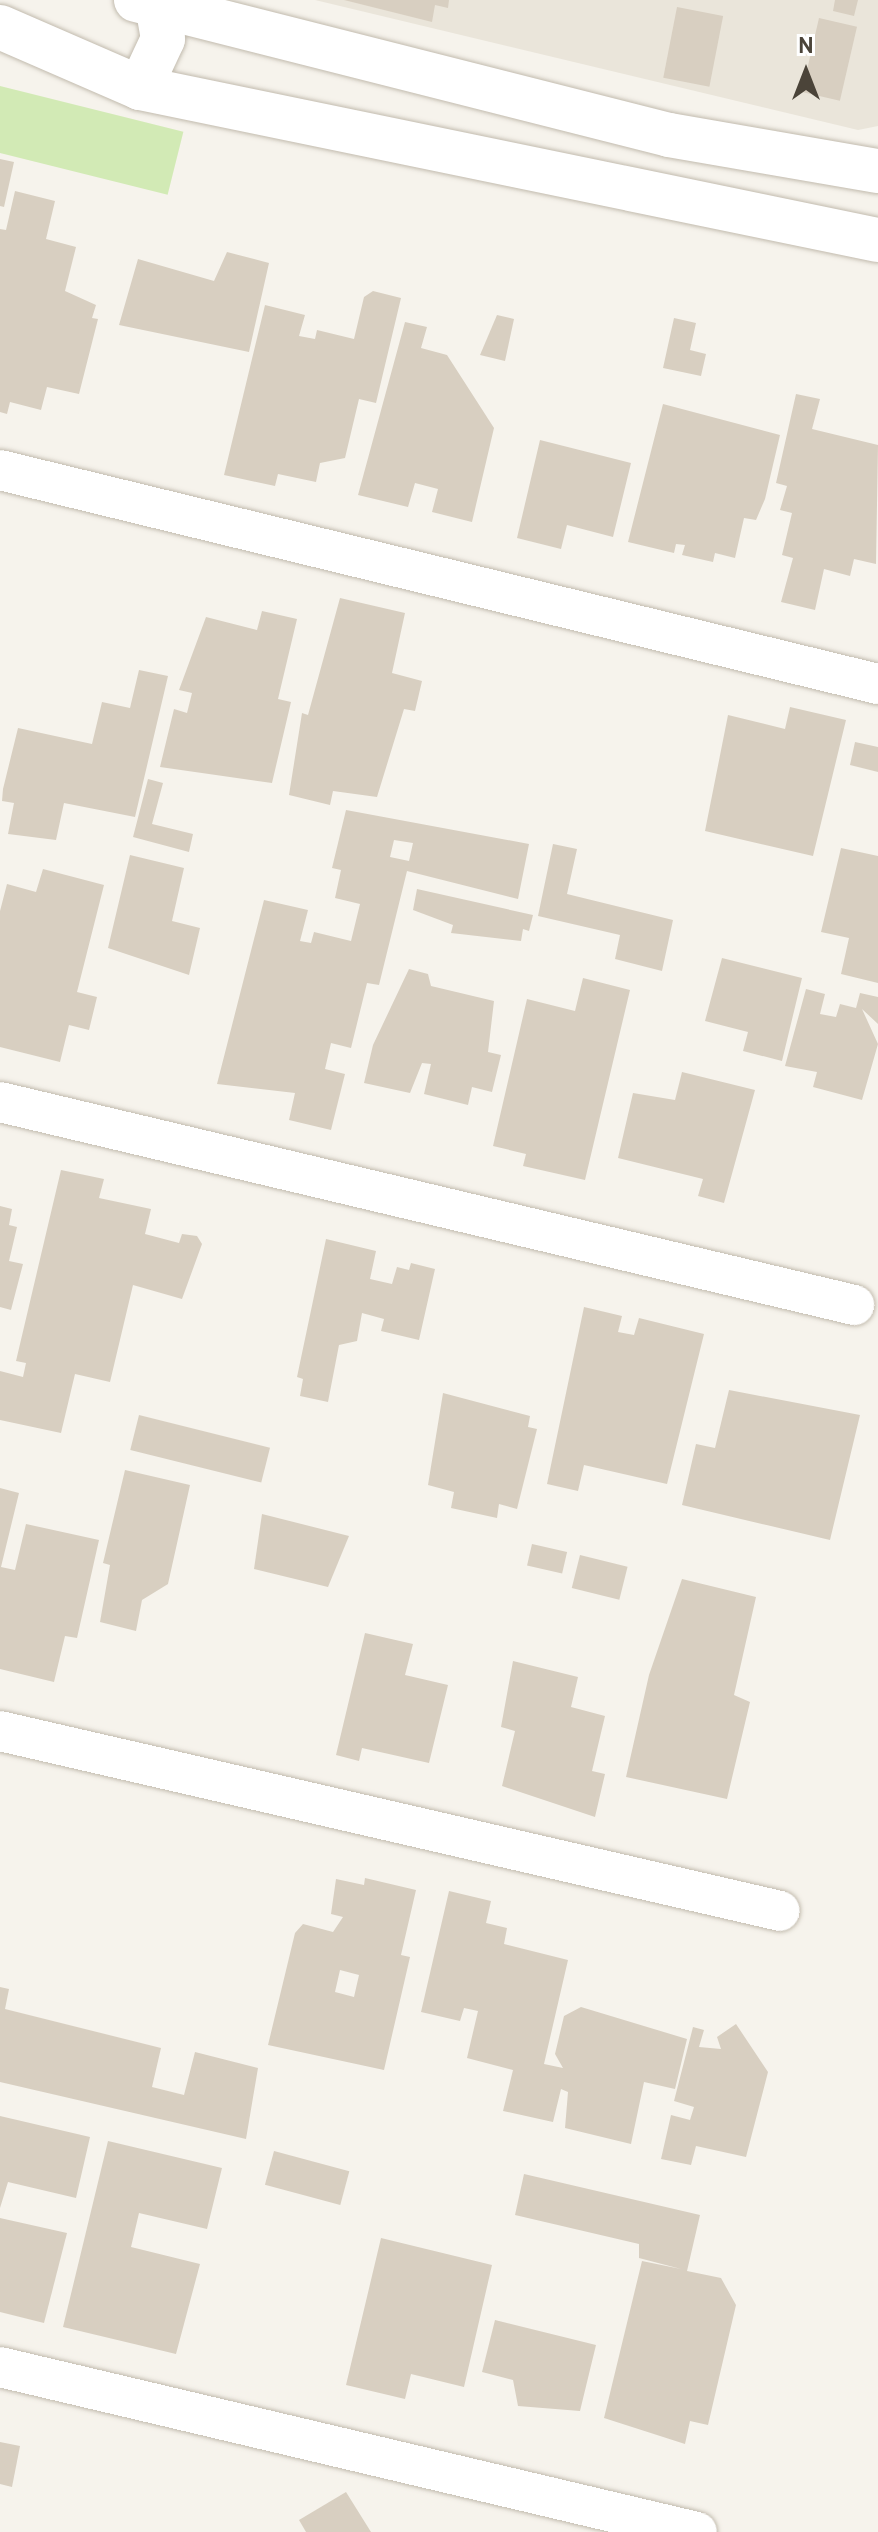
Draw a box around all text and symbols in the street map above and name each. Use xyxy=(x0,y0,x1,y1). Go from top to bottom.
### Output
north arrow xyxy=(766,32,846,112)
text: N xyxy=(798,34,814,61)

